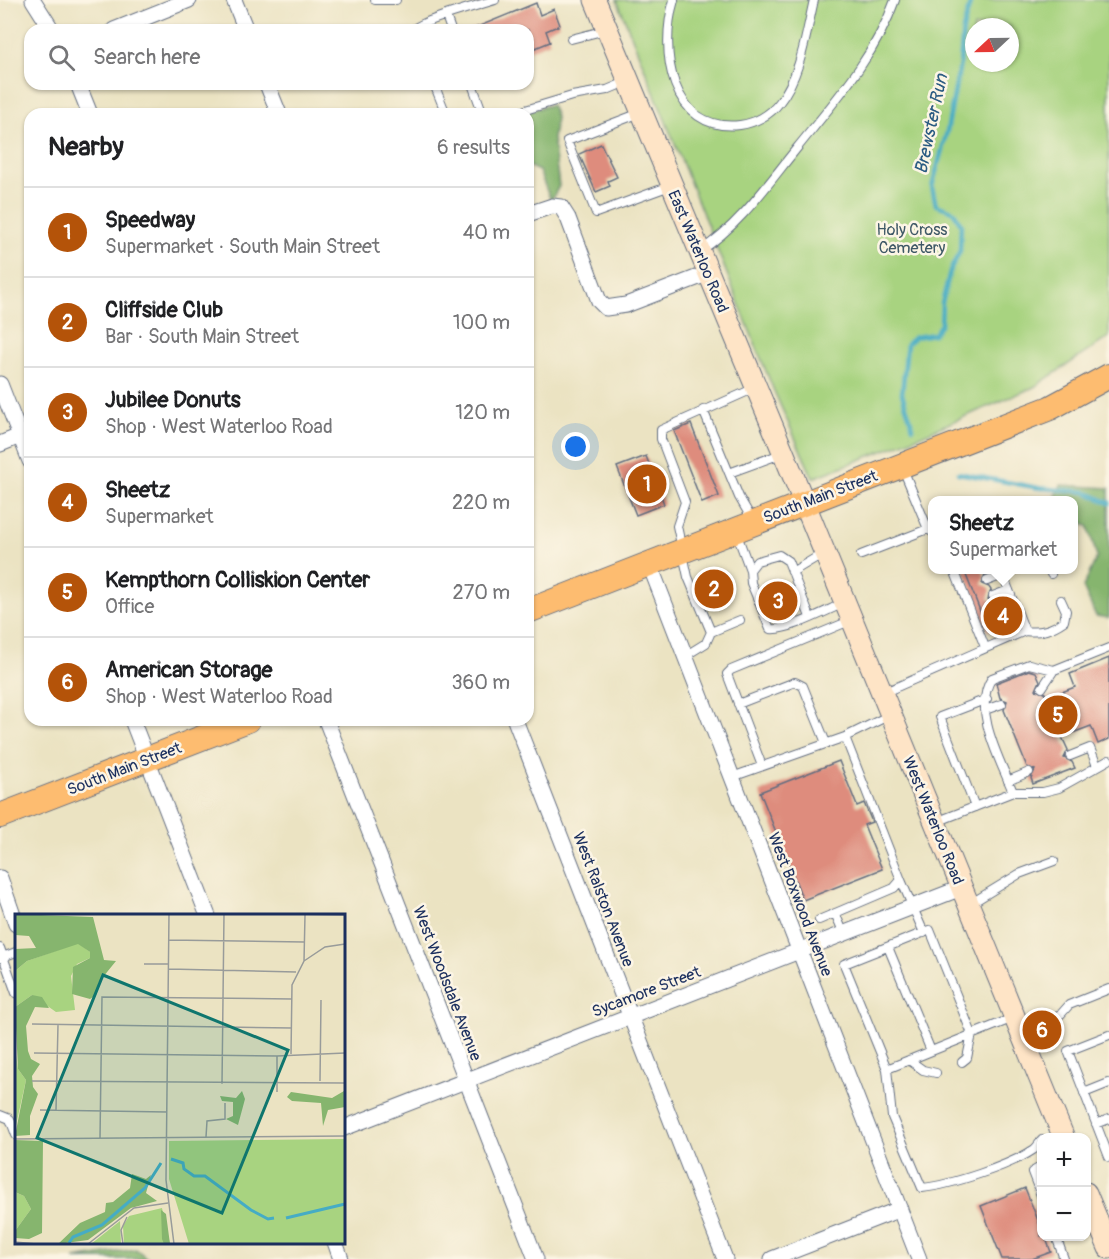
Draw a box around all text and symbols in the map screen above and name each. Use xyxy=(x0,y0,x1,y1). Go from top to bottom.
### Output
north arrow xyxy=(965,18,1019,72)
search box xyxy=(24,24,534,90)
icon: search xyxy=(45,41,78,74)
text: Search here xyxy=(93,43,200,71)
water label: Brewster Run xyxy=(910,71,953,176)
text: Nearby xyxy=(48,131,124,163)
text: 6 results xyxy=(437,135,510,160)
street label: East Waterloo Road xyxy=(663,187,733,316)
text: Speedway xyxy=(105,206,195,234)
text: 1 xyxy=(64,220,71,245)
text: 40 m xyxy=(463,220,510,245)
park label: Holy Cross Cemetery xyxy=(877,220,948,258)
text: Supermarket · South Main Street xyxy=(105,234,380,259)
text: Cliffside Club xyxy=(105,296,223,324)
text: 2 xyxy=(62,310,73,335)
text: 100 m xyxy=(453,310,510,335)
text: Bar · South Main Street xyxy=(105,324,299,349)
text: Jubilee Donuts xyxy=(105,386,241,414)
text: 3 xyxy=(62,400,73,425)
text: 120 m xyxy=(455,400,510,425)
text: Shop · West Waterloo Road xyxy=(105,414,333,439)
your location xyxy=(561,432,590,461)
pin: 1 xyxy=(628,462,666,506)
street label: South Main Street xyxy=(760,466,881,528)
text: Sheetz xyxy=(105,476,170,504)
text: 4 xyxy=(62,490,73,515)
text: 220 m xyxy=(452,490,510,515)
popup xyxy=(928,496,1078,574)
text: Supermarket xyxy=(105,504,214,529)
text: Sheetz xyxy=(949,509,1014,537)
text: Supermarket xyxy=(949,537,1057,562)
text: Kempthorn Colliskion Center xyxy=(105,566,370,594)
pin: 2 xyxy=(694,566,734,612)
pin: 3 xyxy=(758,578,798,624)
text: 5 xyxy=(62,580,73,605)
text: 270 m xyxy=(452,580,510,605)
text: Office xyxy=(105,594,154,619)
pin: 4 xyxy=(984,594,1022,638)
text: American Storage xyxy=(105,656,272,684)
text: 6 xyxy=(62,670,73,695)
text: 360 m xyxy=(451,670,510,695)
text: Shop · West Waterloo Road xyxy=(105,684,333,709)
pin: 5 xyxy=(1038,692,1078,738)
street label: South Main Street xyxy=(64,738,185,800)
street label: West Waterloo Road xyxy=(898,753,968,888)
street label: West Ralston Avenue xyxy=(568,829,638,970)
street label: West Boxwood Avenue xyxy=(763,830,837,979)
street label: West Woodsdale Avenue xyxy=(408,903,486,1064)
inset map xyxy=(15,914,345,1244)
street label: Sycamore Street xyxy=(589,962,704,1022)
pin: 6 xyxy=(1022,1008,1062,1052)
map controls xyxy=(1037,1133,1091,1241)
button: + xyxy=(1037,1133,1091,1187)
button: − xyxy=(1037,1187,1091,1241)

